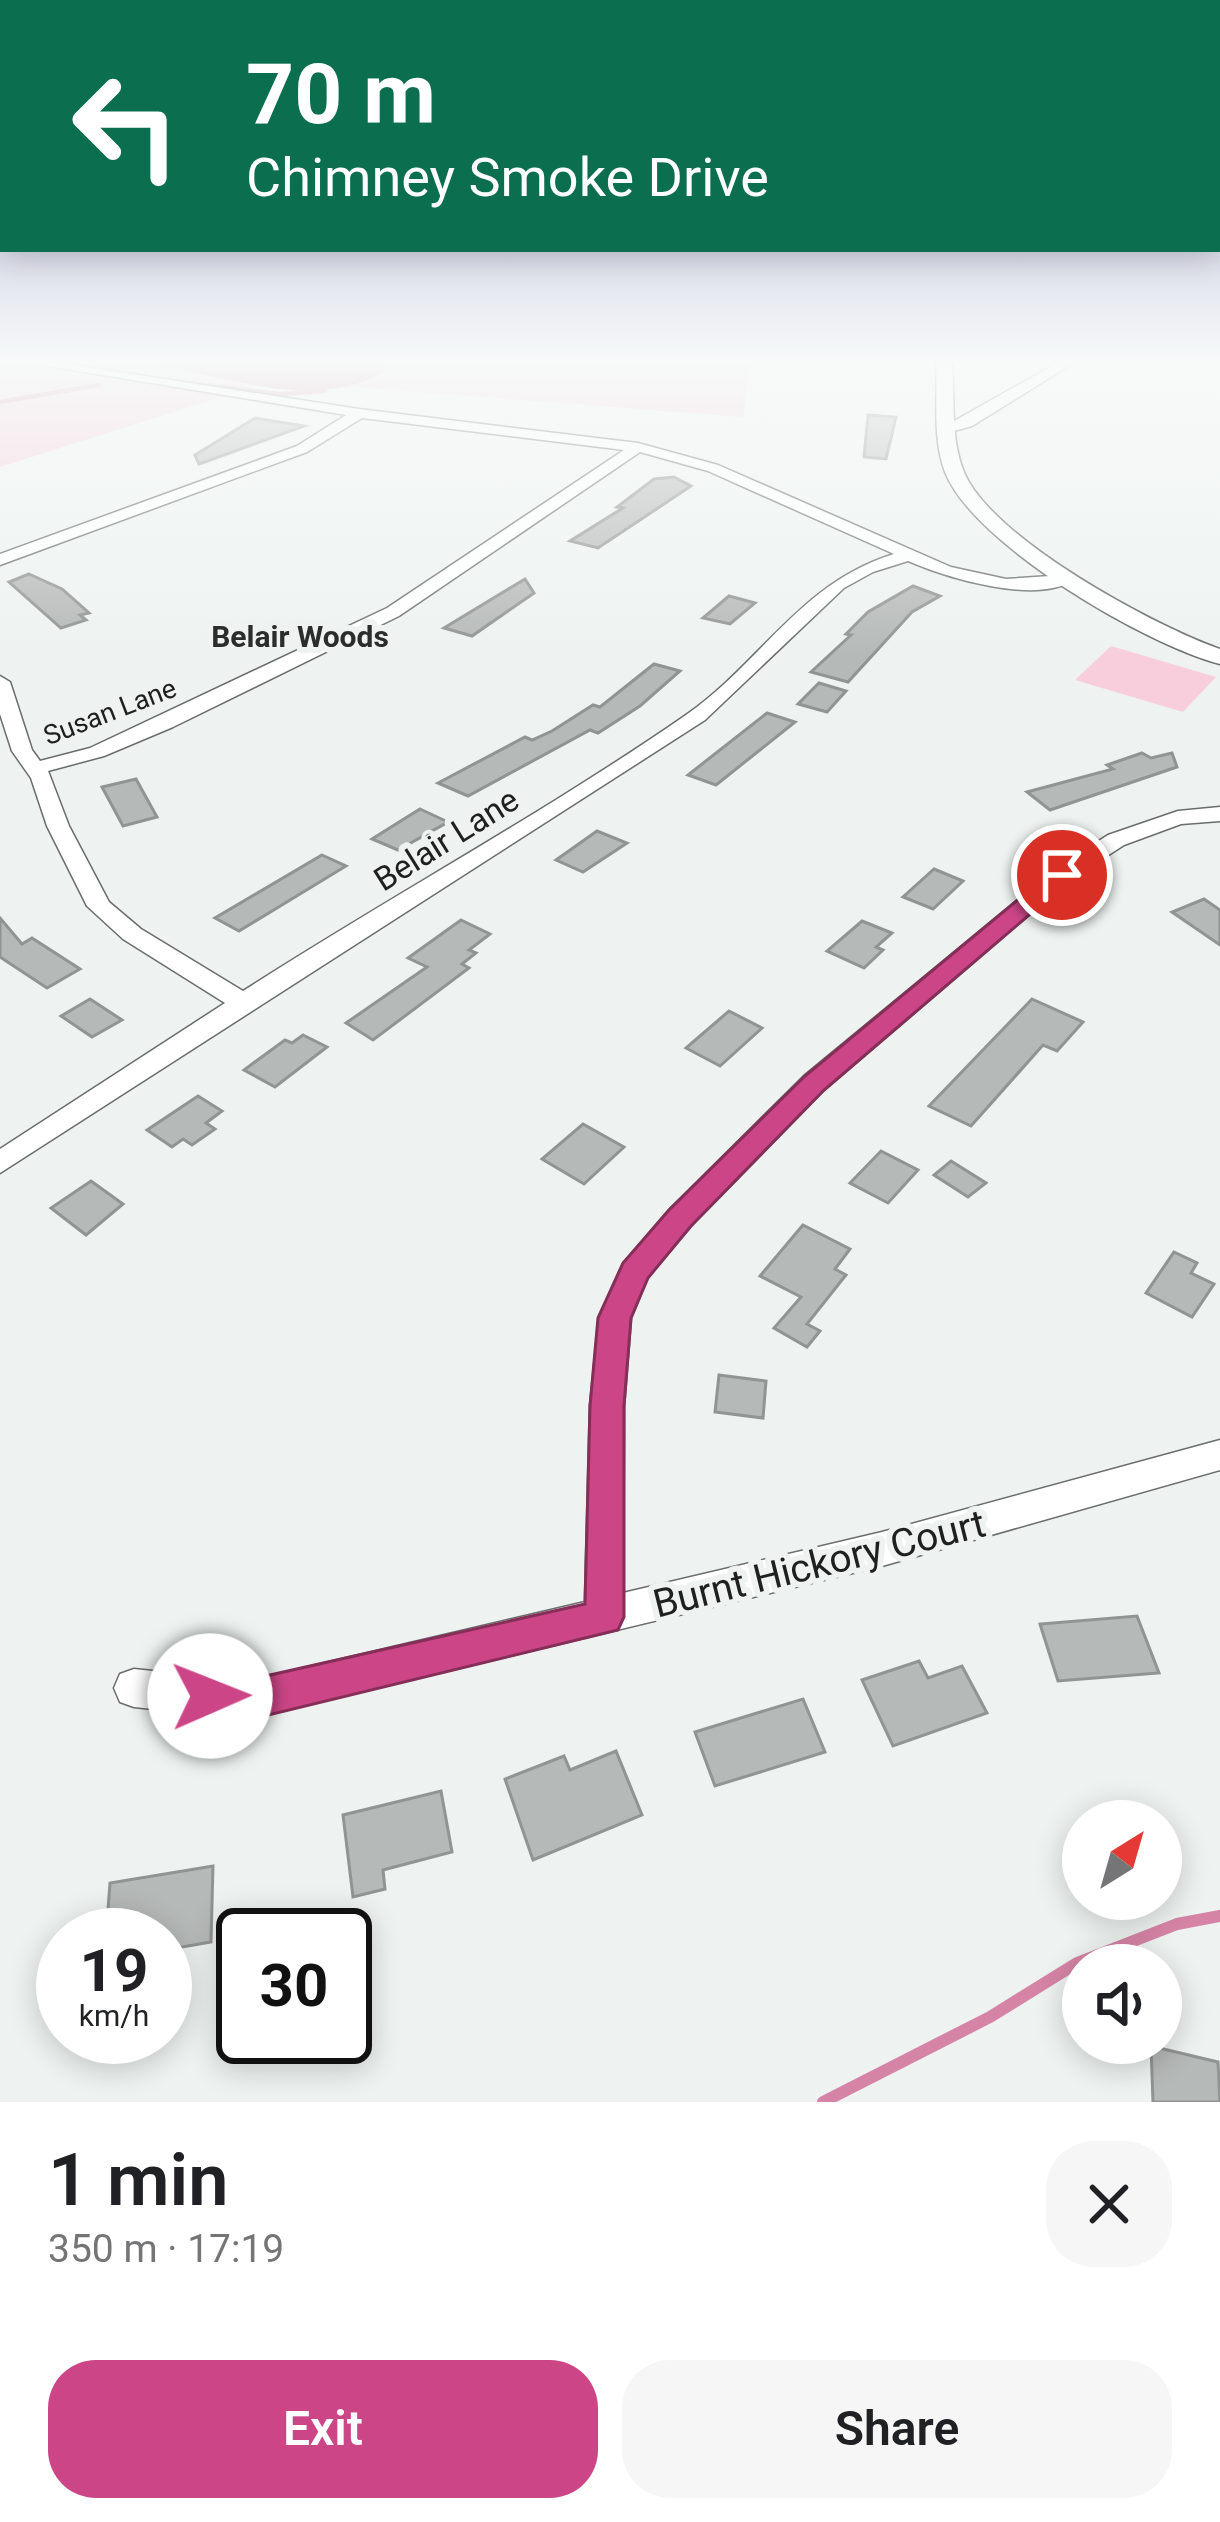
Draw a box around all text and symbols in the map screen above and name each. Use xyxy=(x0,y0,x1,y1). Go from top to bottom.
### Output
text: 70 m xyxy=(246,45,436,144)
icon: left xyxy=(48,48,204,204)
text: Chimney Smoke Drive xyxy=(246,146,769,209)
district label: Belair Woods xyxy=(211,619,389,654)
street label: Susan Lane xyxy=(39,672,181,752)
street label: Belair Lane xyxy=(367,780,526,899)
pin xyxy=(1011,824,1113,926)
icon: arrive xyxy=(1029,842,1095,908)
street label: Burnt Hickory Court xyxy=(649,1500,990,1627)
position arrow xyxy=(147,1633,273,1759)
north arrow xyxy=(1062,1800,1182,1920)
map controls xyxy=(1062,1800,1182,2064)
speed limit sign: 30 xyxy=(216,1908,372,2064)
text: 19 xyxy=(80,1935,148,2006)
button: sound xyxy=(1062,1944,1182,2064)
text: km/h xyxy=(79,1998,149,2033)
text: 1 min xyxy=(48,2138,229,2223)
button: close xyxy=(1046,2141,1172,2267)
text: 350 m · 17:19 xyxy=(48,2226,284,2272)
button: Exit xyxy=(48,2360,598,2498)
button: Share xyxy=(622,2360,1172,2498)

